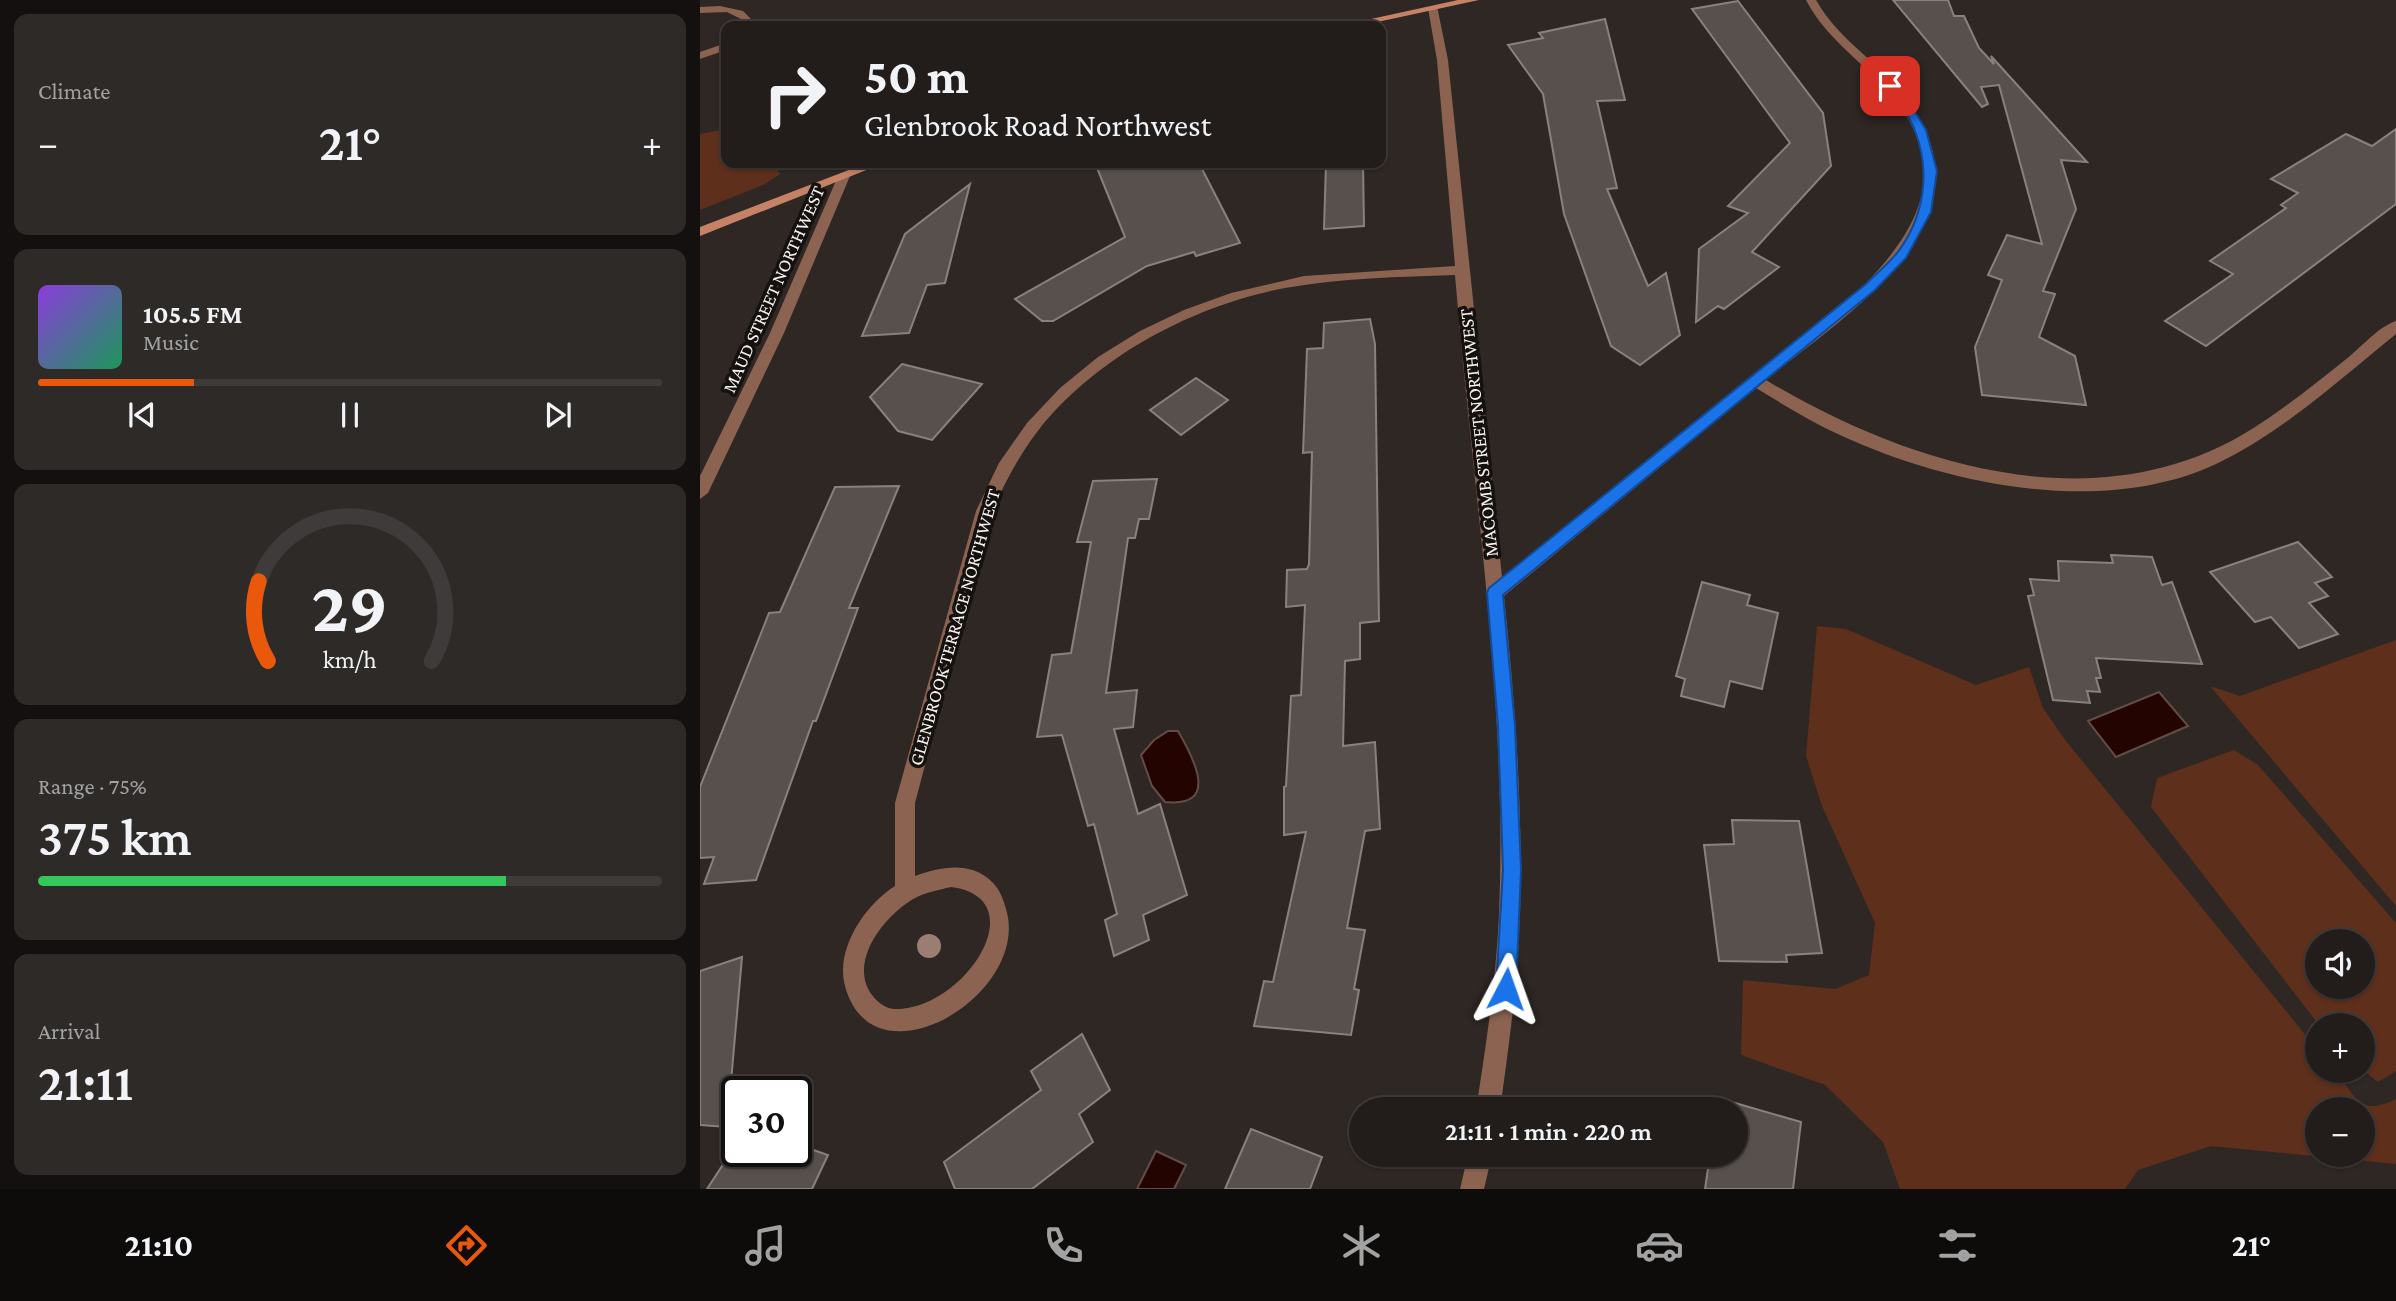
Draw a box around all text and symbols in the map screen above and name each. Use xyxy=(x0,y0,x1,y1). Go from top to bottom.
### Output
icon: right xyxy=(749,49,840,140)
text: 50 m xyxy=(864,49,969,104)
pin xyxy=(1860,56,1920,116)
icon: arrive xyxy=(1871,67,1909,105)
text: Climate xyxy=(38,78,110,104)
text: Glenbrook Road Northwest xyxy=(864,107,1211,143)
text: 21° xyxy=(319,113,381,171)
text: − xyxy=(38,122,58,164)
text: + xyxy=(642,122,662,164)
street label: MAUD STREET NORTHWEST xyxy=(718,182,829,396)
text: 105.5 FM xyxy=(143,300,242,329)
street label: MACOMB STREET NORTHWEST xyxy=(1455,307,1502,558)
text: Music xyxy=(143,329,199,355)
icon: previous xyxy=(123,396,161,434)
icon: pause xyxy=(331,396,369,434)
icon: next xyxy=(539,396,577,434)
street label: GLENBROOK TERRACE NORTHWEST xyxy=(905,486,1004,768)
text: 29 xyxy=(312,566,388,647)
text: km/h xyxy=(323,645,377,672)
text: Range · 75% xyxy=(38,773,147,799)
text: 375 km xyxy=(38,808,192,866)
map controls xyxy=(2305,929,2375,1167)
button: sound xyxy=(2305,929,2375,999)
position arrow xyxy=(1469,952,1543,1026)
button: + xyxy=(2305,1013,2375,1083)
text: Arrival xyxy=(38,1018,101,1044)
text: 21:11 xyxy=(38,1053,133,1111)
speed limit sign: 30 xyxy=(721,1076,812,1167)
button: − xyxy=(2305,1097,2375,1167)
text: 21:11 · 1 min · 220 m xyxy=(1445,1117,1652,1146)
icon: directions xyxy=(442,1221,491,1270)
icon: music xyxy=(741,1221,790,1270)
icon: phone xyxy=(1039,1221,1088,1270)
icon: climate xyxy=(1337,1221,1386,1270)
icon: car xyxy=(1635,1221,1684,1270)
icon: filters xyxy=(1933,1221,1982,1270)
text: 21:10 xyxy=(125,1227,193,1263)
text: 21° xyxy=(2232,1227,2271,1263)

